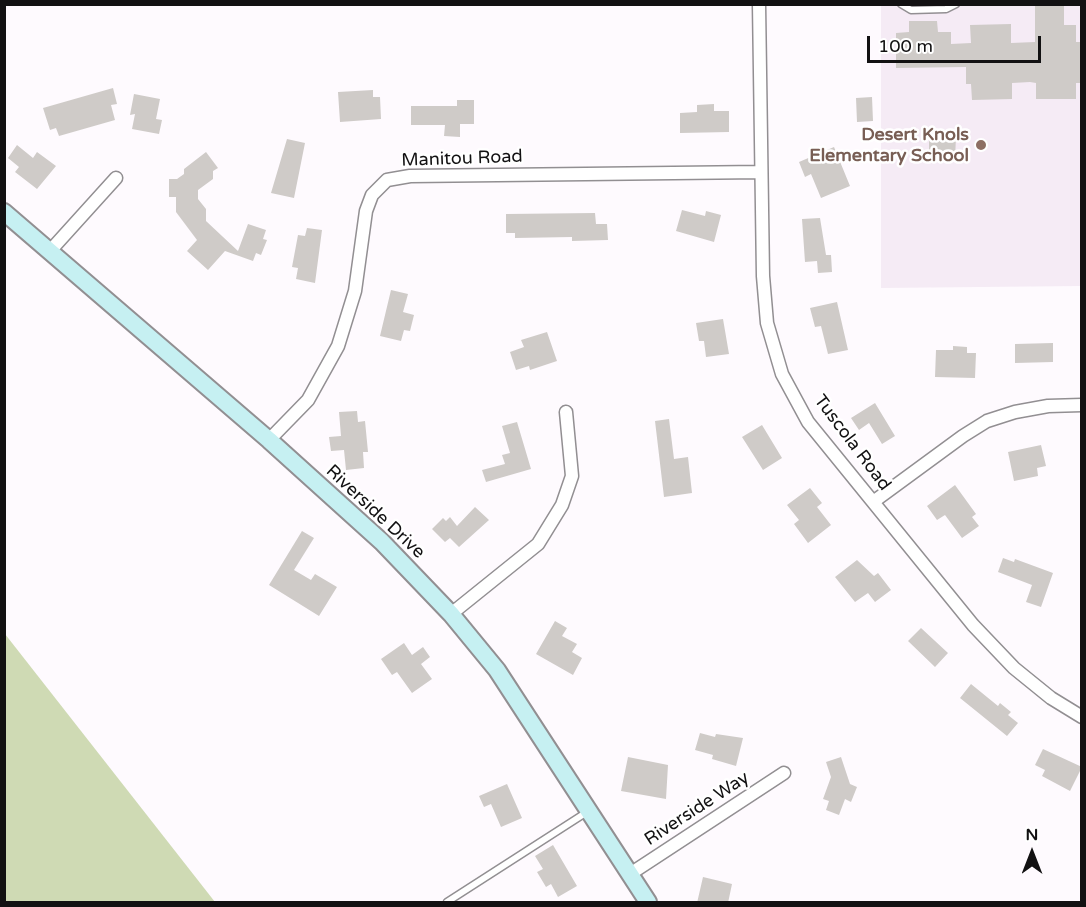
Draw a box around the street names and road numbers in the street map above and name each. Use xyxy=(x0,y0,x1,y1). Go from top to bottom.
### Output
street label: Manitou Road xyxy=(401,146,523,172)
street label: Tuscola Road xyxy=(809,391,895,495)
street label: Riverside Drive xyxy=(321,461,429,563)
street label: Riverside Way xyxy=(641,767,753,851)

